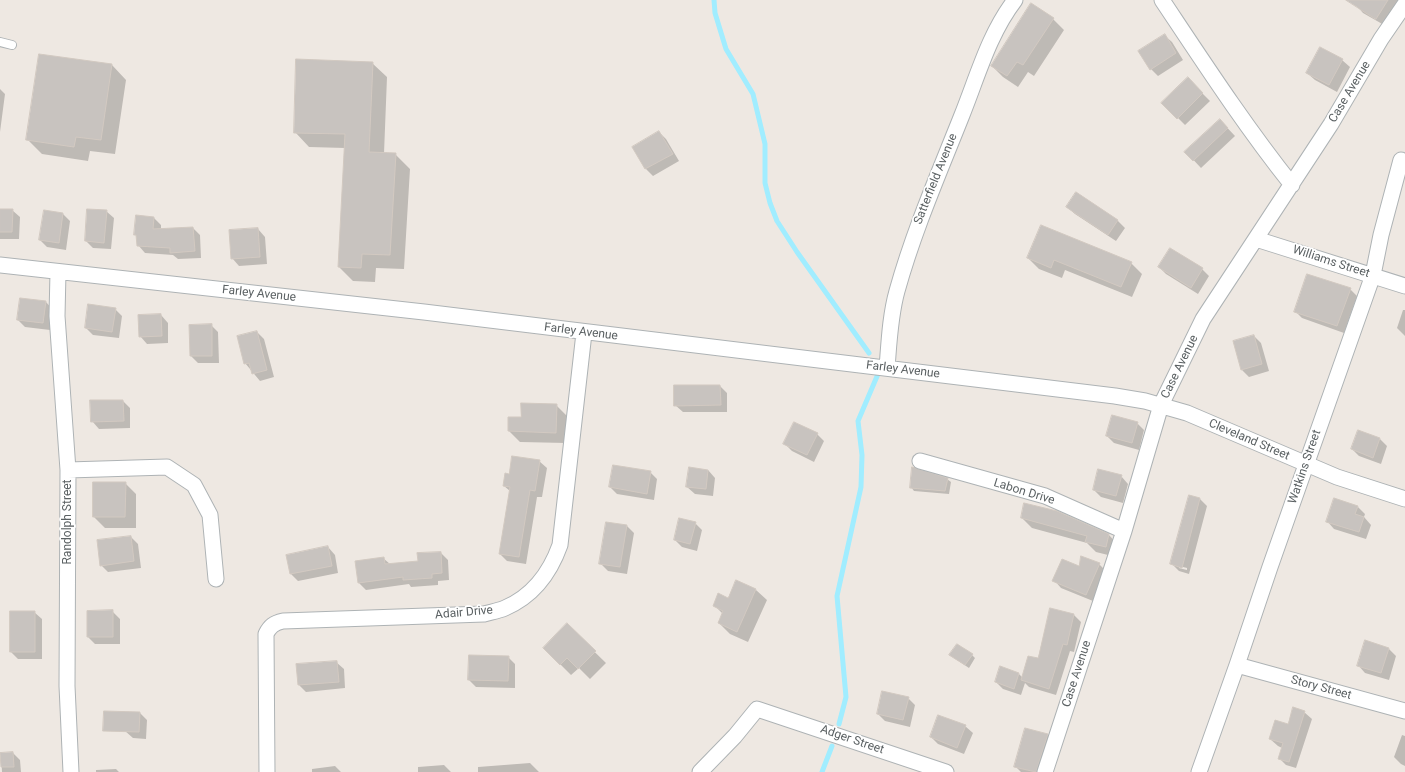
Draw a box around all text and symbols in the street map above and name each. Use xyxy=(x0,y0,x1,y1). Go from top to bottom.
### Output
street label: Case Avenue xyxy=(1326,59,1374,125)
street label: Satterfield Avenue xyxy=(911,131,961,227)
street label: Williams Street xyxy=(1291,243,1371,281)
street label: Farley Avenue xyxy=(221,283,297,305)
street label: Farley Avenue xyxy=(543,320,619,344)
street label: Case Avenue xyxy=(1158,333,1202,401)
street label: Farley Avenue xyxy=(865,358,941,382)
street label: Cleveland Street xyxy=(1206,416,1292,464)
street label: Watkins Street xyxy=(1286,428,1324,506)
street label: Labon Drive xyxy=(992,476,1056,508)
street label: Randolph Street xyxy=(61,479,75,565)
street label: Adair Drive xyxy=(434,603,494,623)
street label: Case Avenue xyxy=(1059,639,1095,709)
street label: Story Street xyxy=(1289,673,1353,703)
street label: Adger Street xyxy=(818,722,886,758)

